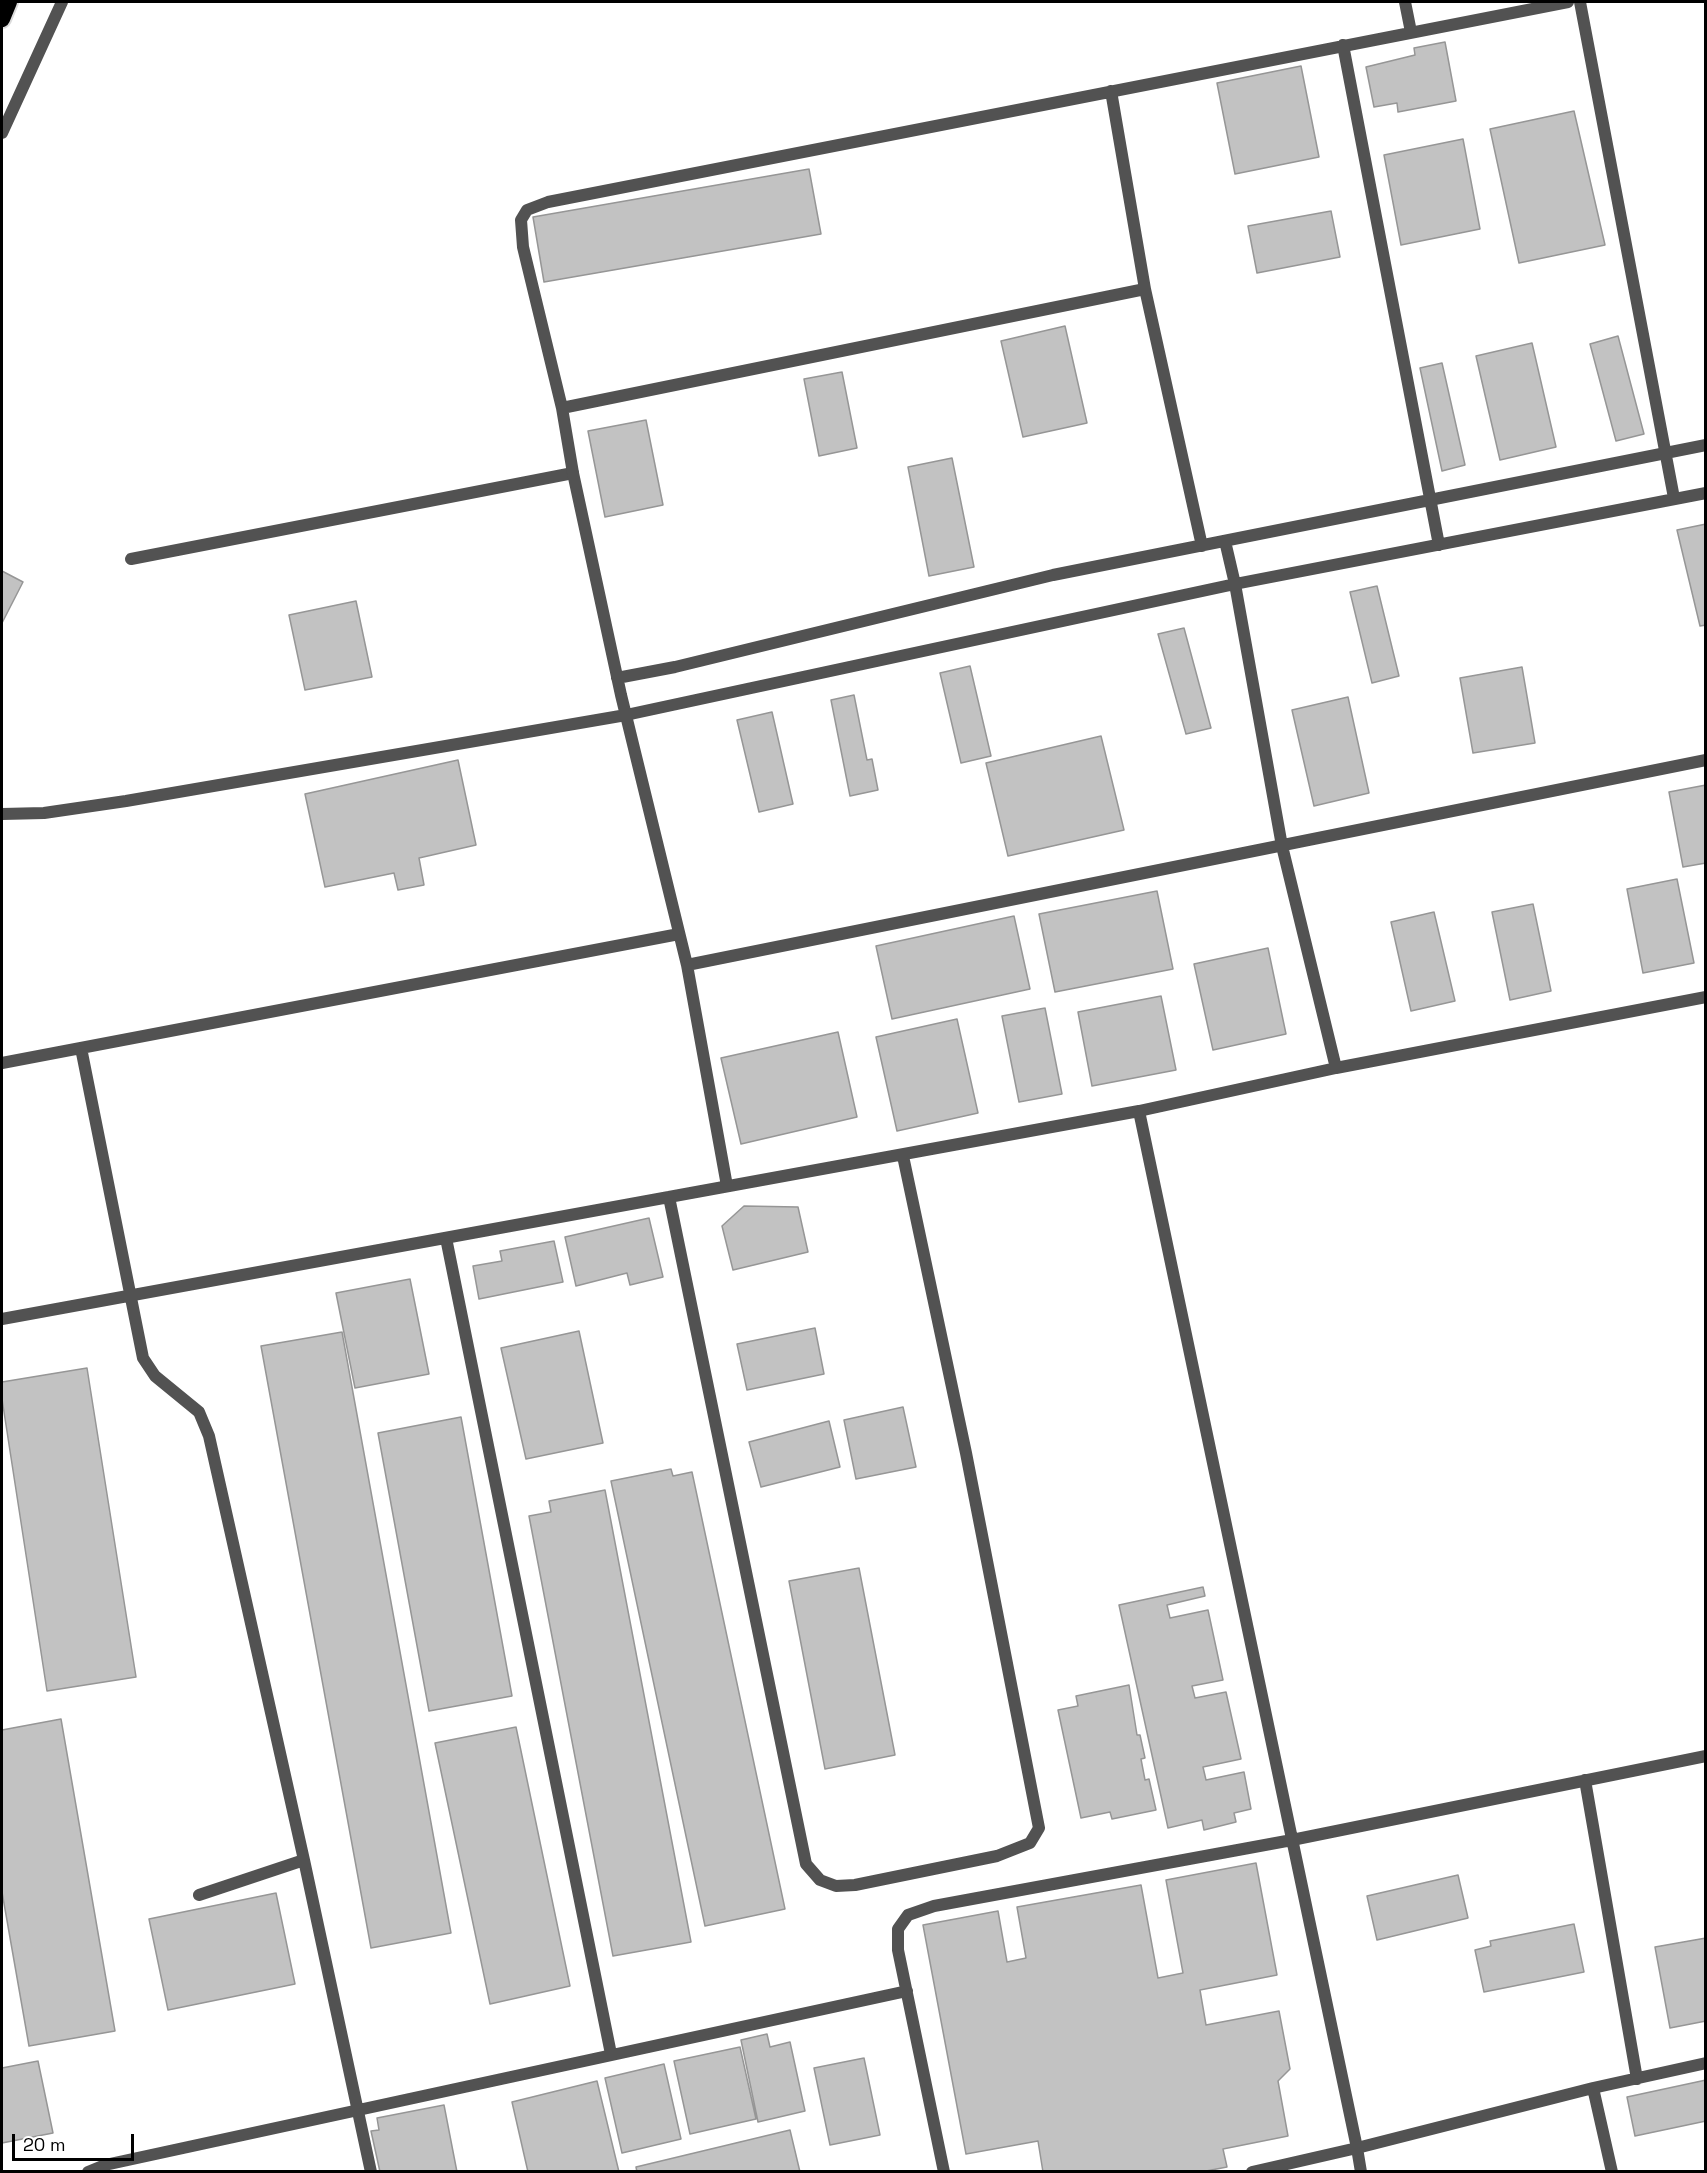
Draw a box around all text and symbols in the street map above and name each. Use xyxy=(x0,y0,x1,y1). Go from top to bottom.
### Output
scale bar xyxy=(15,2122,136,2160)
text: 20 m xyxy=(23,2133,66,2156)

